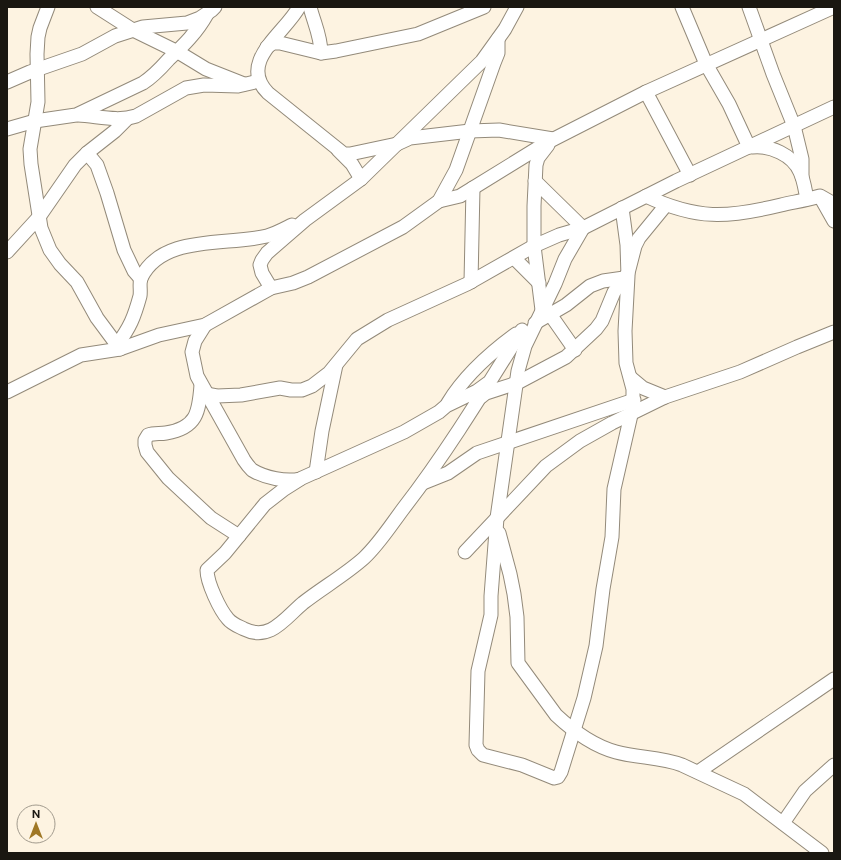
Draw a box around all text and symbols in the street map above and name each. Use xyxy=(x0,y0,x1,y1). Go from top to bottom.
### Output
north arrow xyxy=(16,804,56,844)
text: N xyxy=(32,808,40,820)

